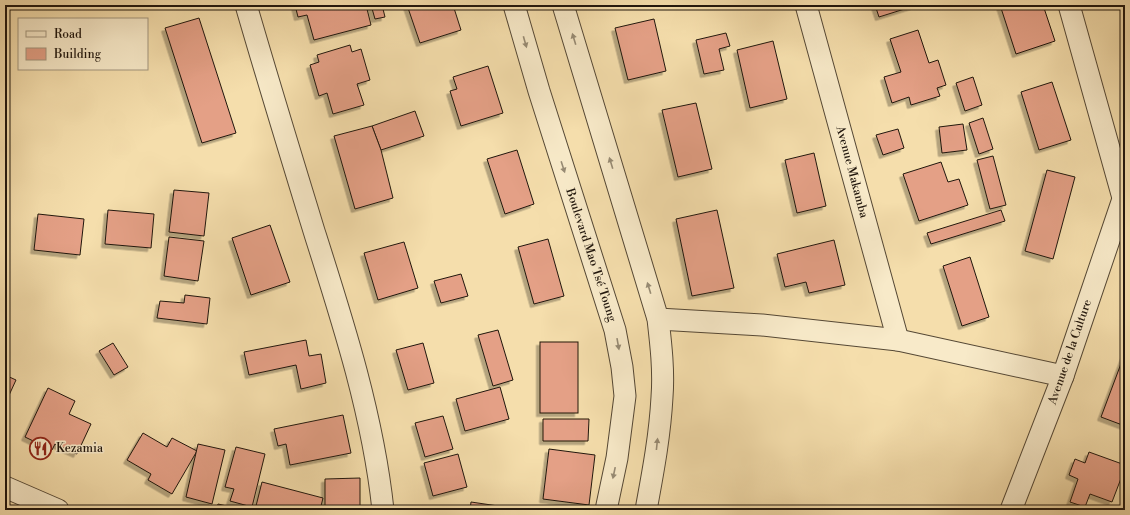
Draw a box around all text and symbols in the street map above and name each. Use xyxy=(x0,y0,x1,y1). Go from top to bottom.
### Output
legend xyxy=(18,18,148,70)
text: Road xyxy=(54,27,82,42)
one-way arrow xyxy=(571,33,577,45)
one-way arrow xyxy=(522,37,528,49)
text: Building xyxy=(53,47,102,62)
street label: Avenue Makamba xyxy=(832,123,872,221)
one-way arrow xyxy=(608,157,614,169)
one-way arrow xyxy=(560,161,566,173)
street label: Boulevard Mao Tsé Toung xyxy=(562,185,620,325)
one-way arrow xyxy=(645,281,651,293)
street label: Avenue de la Culture xyxy=(1045,297,1095,408)
one-way arrow xyxy=(615,338,621,351)
restaurant icon: Kezamia xyxy=(28,435,54,461)
one-way arrow xyxy=(654,438,660,450)
place label: Kezamia xyxy=(56,441,104,456)
one-way arrow xyxy=(611,467,617,479)

